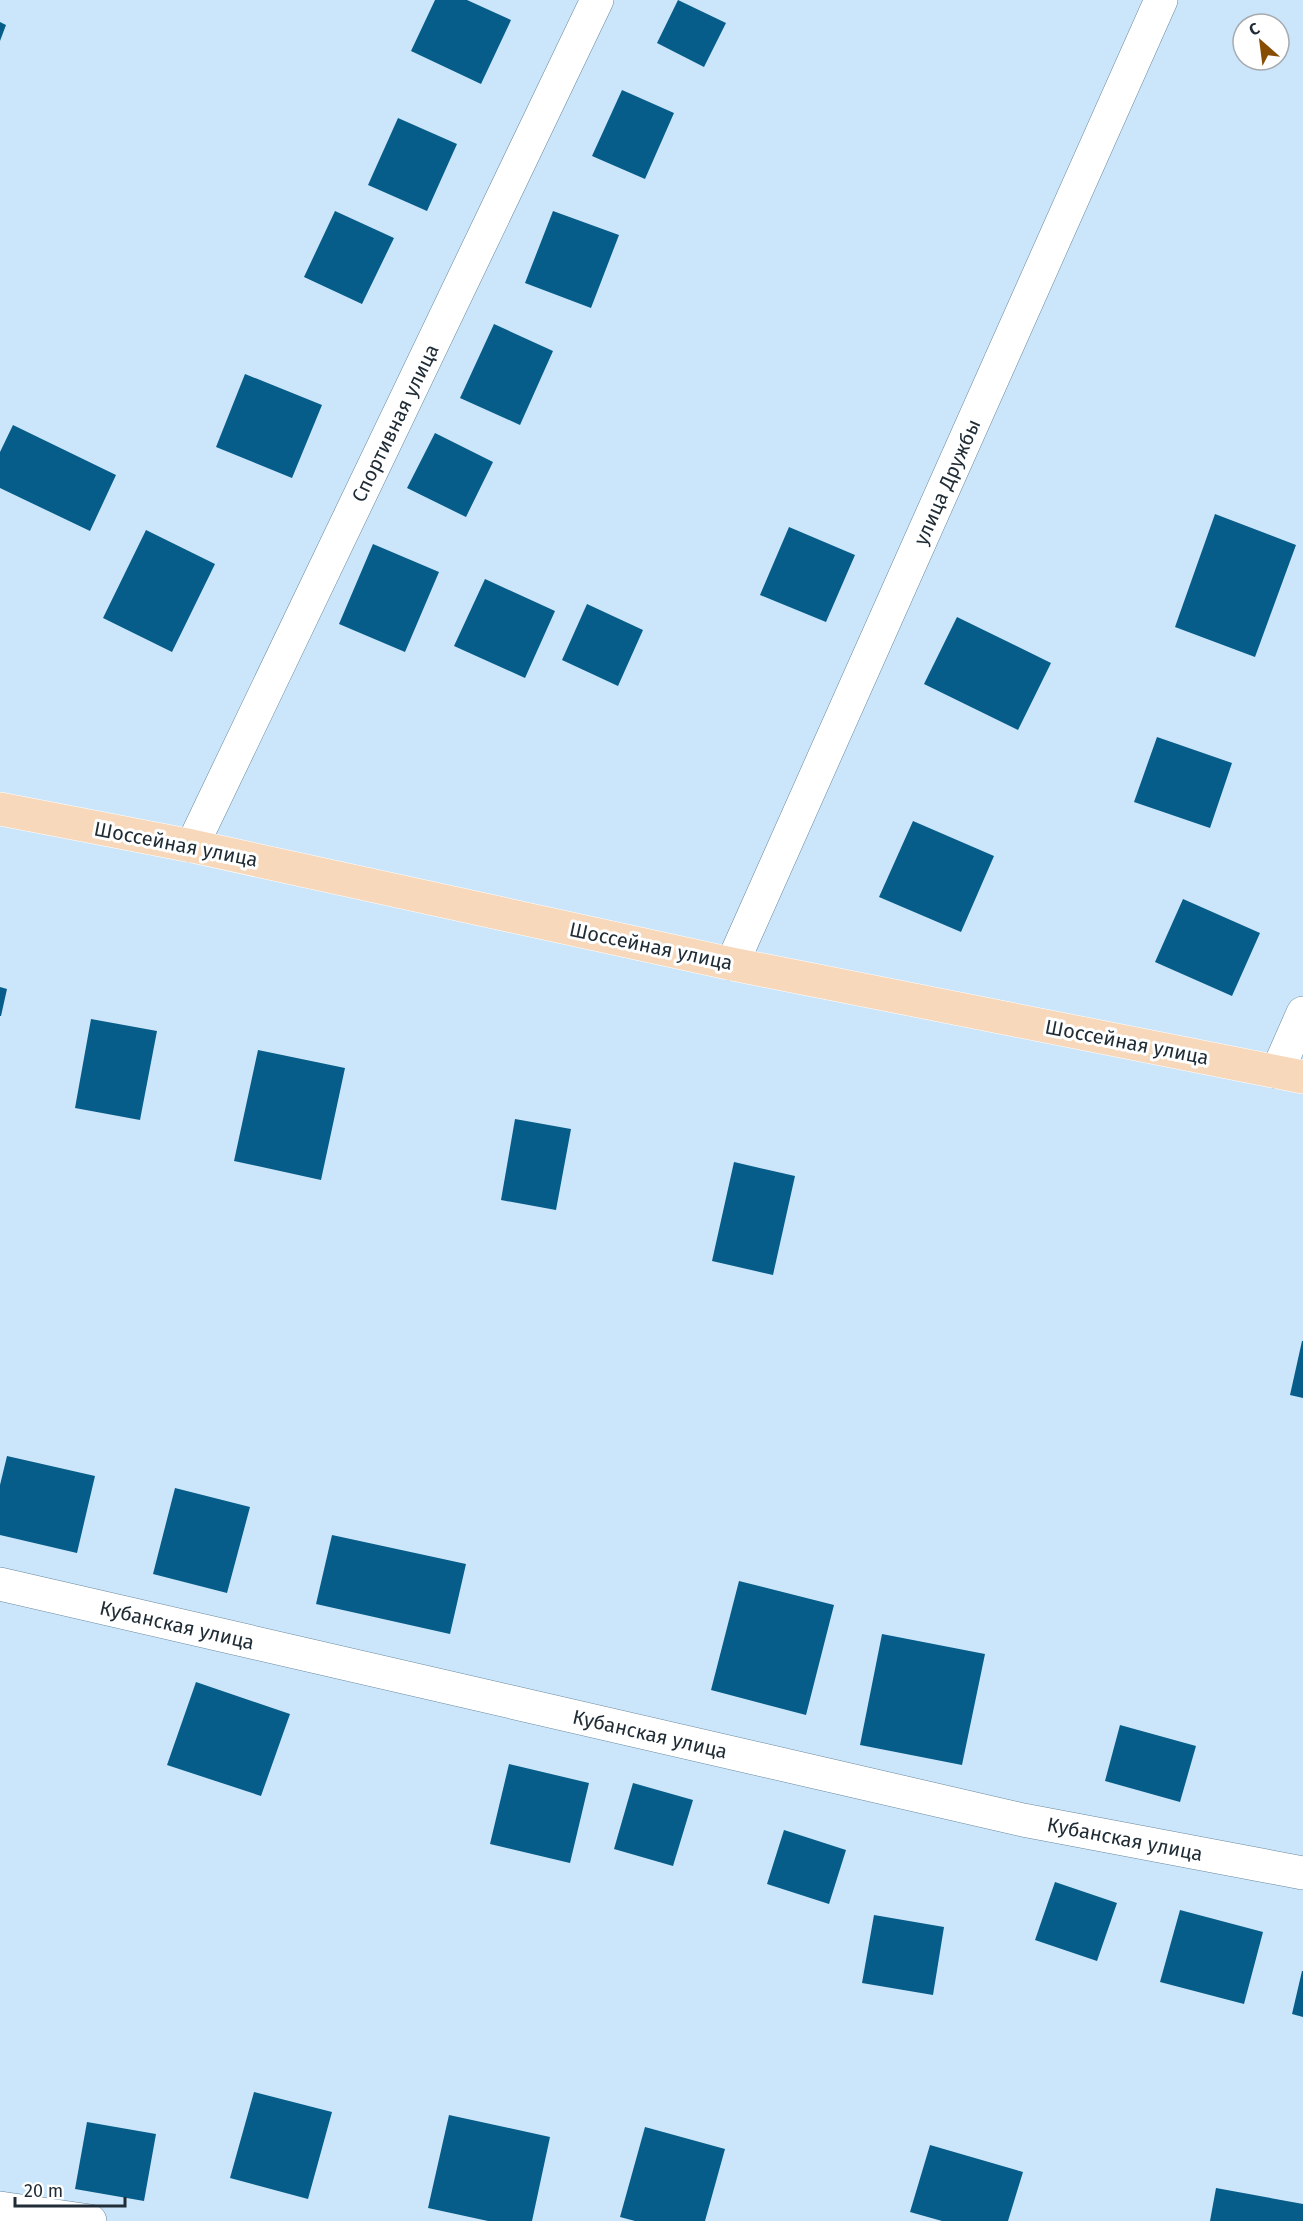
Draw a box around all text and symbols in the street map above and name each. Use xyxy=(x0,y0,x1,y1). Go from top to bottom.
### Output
north arrow xyxy=(1231,12,1291,72)
text: С xyxy=(1246,18,1263,40)
street label: Спортивная улица xyxy=(346,340,444,506)
street label: улица Дружбы xyxy=(908,415,986,549)
street label: Шоссейная улица xyxy=(92,816,260,872)
street label: Шоссейная улица xyxy=(567,917,735,975)
street label: Шоссейная улица xyxy=(1043,1014,1211,1070)
street label: Кубанская улица xyxy=(97,1596,257,1654)
street label: Кубанская улица xyxy=(570,1705,730,1763)
street label: Кубанская улица xyxy=(1045,1812,1205,1866)
scale bar xyxy=(15,2170,124,2208)
text: 20 m xyxy=(24,2180,63,2202)

